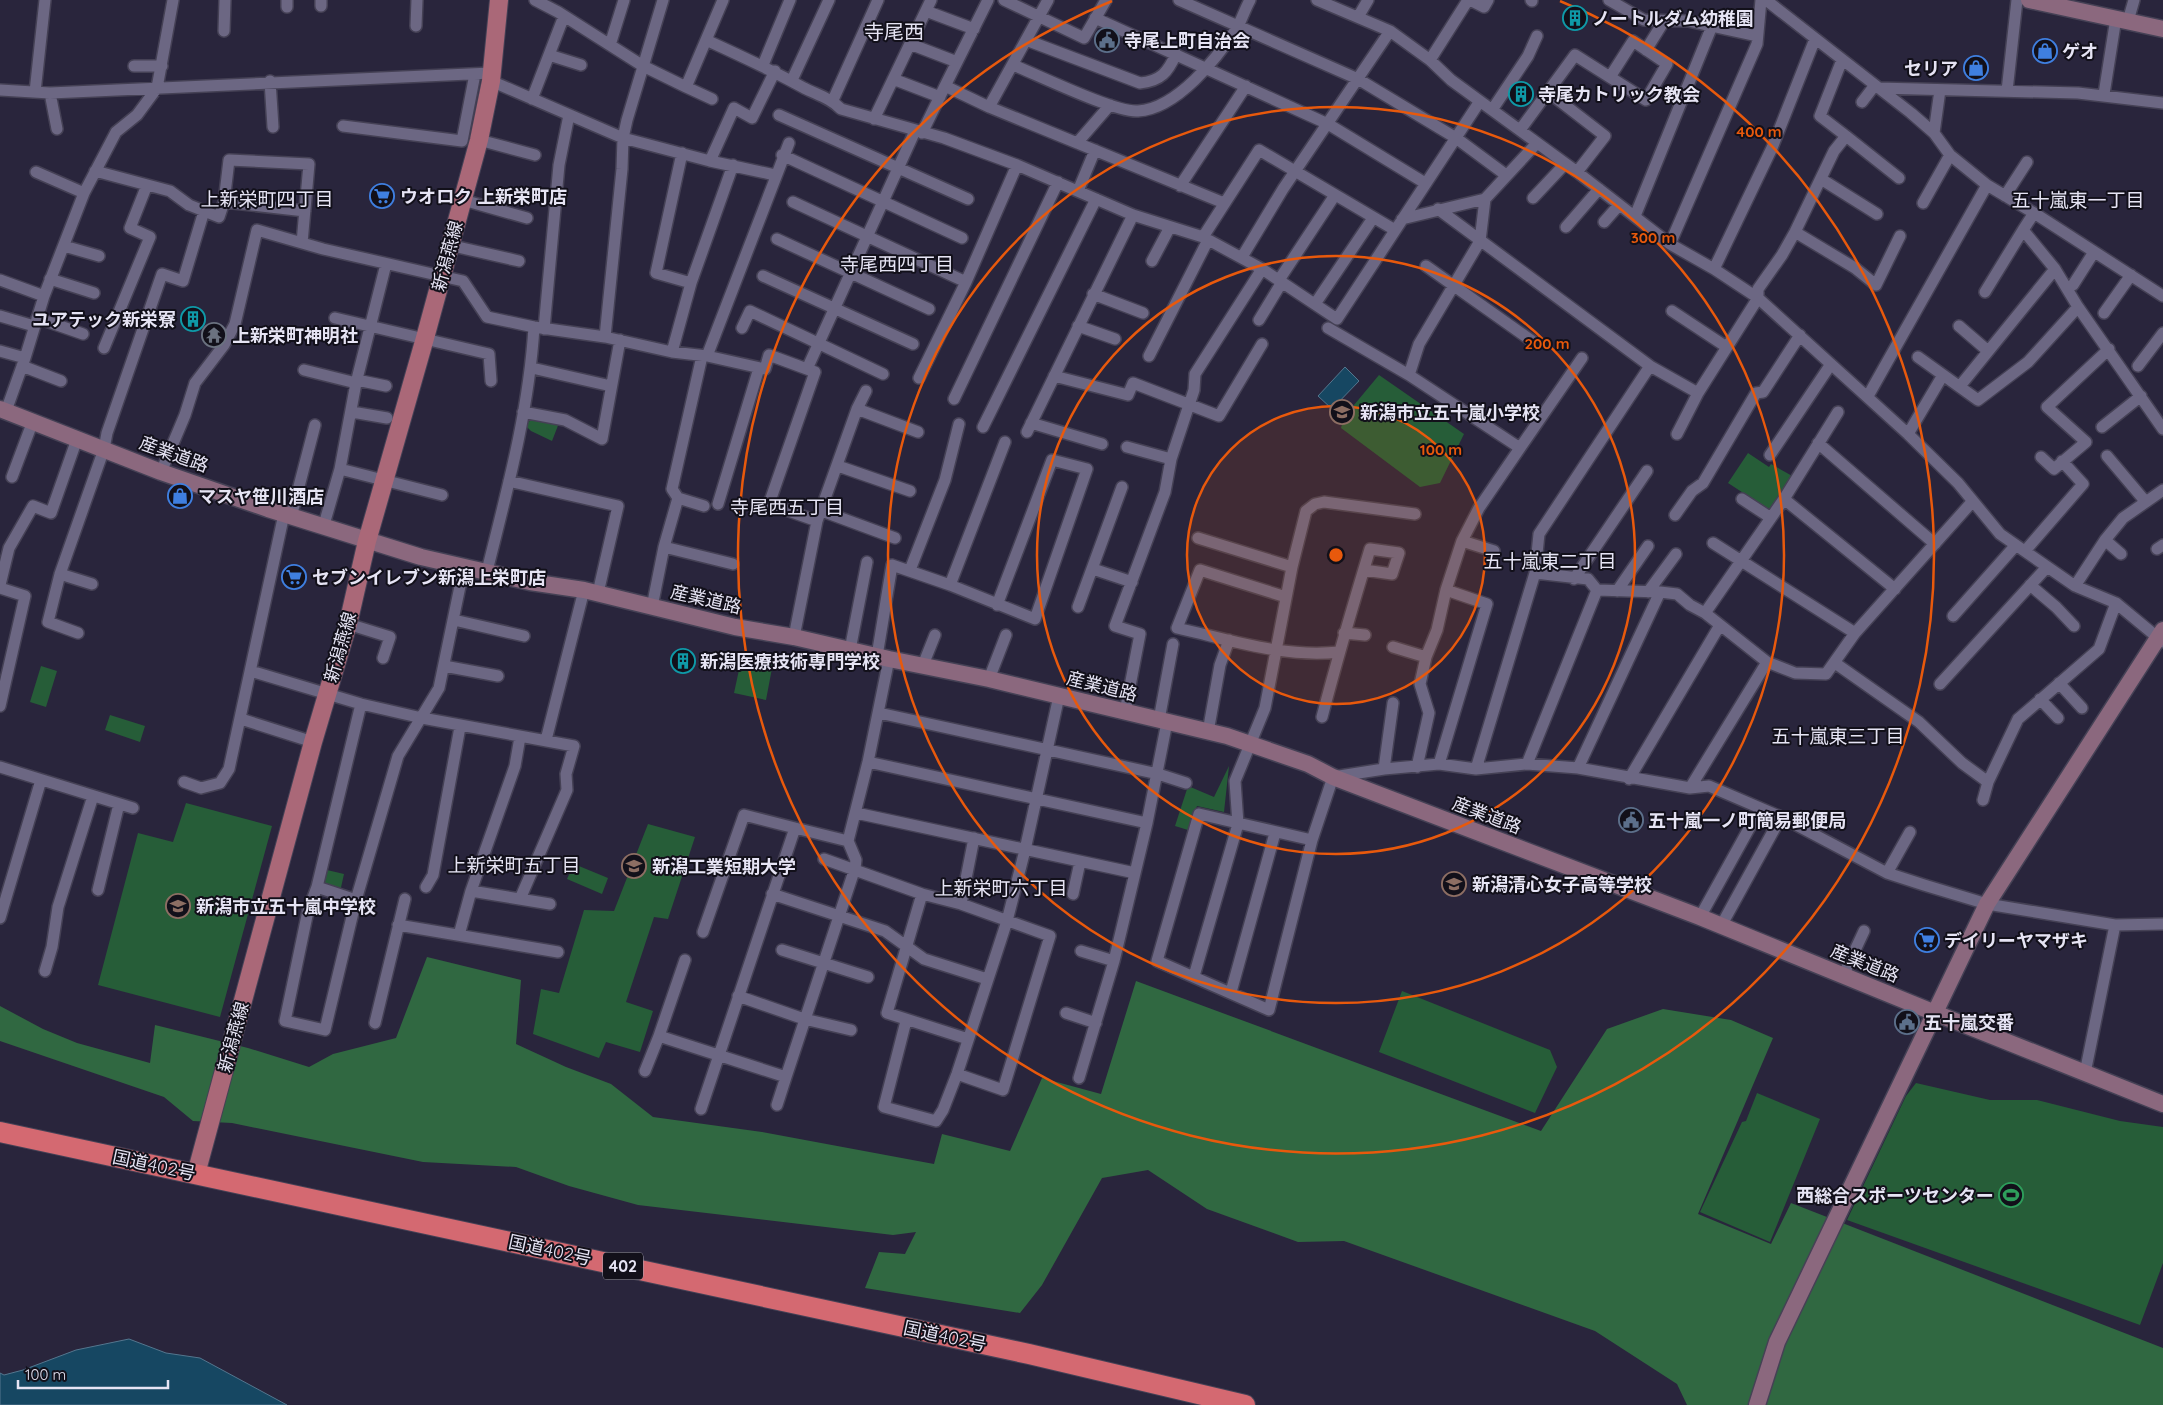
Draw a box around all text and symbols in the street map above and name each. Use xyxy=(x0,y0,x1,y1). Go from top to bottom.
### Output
building icon: ノートルダム幼稚園 xyxy=(1562,5,1588,31)
place label: ノートルダム幼稚園 xyxy=(1592,7,1754,30)
district label: 寺尾西 xyxy=(864,19,924,44)
public building icon: 寺尾上町自治会 xyxy=(1094,27,1120,53)
place label: 寺尾上町自治会 xyxy=(1124,29,1250,52)
shop icon: ゲオ xyxy=(2032,38,2058,64)
place label: ゲオ xyxy=(2062,40,2098,63)
shop icon: セリア xyxy=(1963,55,1989,81)
place label: セリア xyxy=(1904,57,1958,80)
building icon: 寺尾カトリック教会 xyxy=(1508,81,1534,107)
place label: 寺尾カトリック教会 xyxy=(1538,83,1700,106)
text: 400 m xyxy=(1736,122,1782,141)
supermarket icon: ウオロク 上新栄町店 xyxy=(369,183,395,209)
place label: ウオロク 上新栄町店 xyxy=(400,185,567,208)
district label: 上新栄町四丁目 xyxy=(200,187,334,211)
district label: 五十嵐東一丁目 xyxy=(2011,188,2145,212)
street label: 新潟燕線 xyxy=(427,218,467,294)
text: 300 m xyxy=(1631,228,1675,247)
district label: 寺尾西四丁目 xyxy=(840,252,954,276)
building icon: ユアテック新栄寮 xyxy=(180,306,206,332)
place label: ユアテック新栄寮 xyxy=(32,308,176,331)
temple icon: 上新栄町神明社 xyxy=(201,322,227,348)
place label: 上新栄町神明社 xyxy=(232,324,358,347)
text: 200 m xyxy=(1525,334,1570,353)
school or university icon: 新潟市立五十嵐小学校 xyxy=(1329,399,1355,425)
place label: 新潟市立五十嵐小学校 xyxy=(1360,401,1540,424)
street label: 産業道路 xyxy=(136,431,212,477)
text: 100 m xyxy=(1420,440,1462,459)
shop icon: マスヤ笹川酒店 xyxy=(167,483,193,509)
place label: マスヤ笹川酒店 xyxy=(198,485,324,508)
district label: 寺尾西五丁目 xyxy=(730,495,844,519)
centre of rings xyxy=(1327,546,1345,564)
district label: 五十嵐東二丁目 xyxy=(1483,549,1617,573)
supermarket icon: セブンイレブン新潟上栄町店 xyxy=(281,564,307,590)
place label: セブンイレブン新潟上栄町店 xyxy=(312,566,546,589)
street label: 産業道路 xyxy=(668,580,744,618)
street label: 新潟燕線 xyxy=(319,609,361,685)
building icon: 新潟医療技術専門学校 xyxy=(670,648,696,674)
place label: 新潟医療技術専門学校 xyxy=(700,650,880,673)
street label: 産業道路 xyxy=(1064,666,1140,706)
district label: 五十嵐東三丁目 xyxy=(1771,724,1905,748)
street label: 産業道路 xyxy=(1449,791,1525,839)
public building icon: 五十嵐一ノ町簡易郵便局 xyxy=(1618,807,1644,833)
place label: 五十嵐一ノ町簡易郵便局 xyxy=(1648,809,1846,832)
district label: 上新栄町五丁目 xyxy=(447,853,581,877)
school or university icon: 新潟工業短期大学 xyxy=(621,853,647,879)
place label: 新潟工業短期大学 xyxy=(652,855,796,878)
school or university icon: 新潟清心女子高等学校 xyxy=(1441,871,1467,897)
place label: 新潟清心女子高等学校 xyxy=(1472,873,1652,896)
district label: 上新栄町六丁目 xyxy=(934,876,1068,900)
school or university icon: 新潟市立五十嵐中学校 xyxy=(165,893,191,919)
place label: 新潟市立五十嵐中学校 xyxy=(196,895,376,918)
supermarket icon: デイリーヤマザキ xyxy=(1914,927,1940,953)
place label: デイリーヤマザキ xyxy=(1944,929,2088,952)
street label: 産業道路 xyxy=(1827,939,1903,987)
street label: 新潟燕線 xyxy=(213,999,253,1075)
public building icon: 五十嵐交番 xyxy=(1894,1009,1920,1035)
place label: 五十嵐交番 xyxy=(1924,1011,2014,1034)
street label: 国道402号 xyxy=(110,1145,198,1185)
sports icon: 西総合スポーツセンター xyxy=(1998,1182,2024,1208)
place label: 西総合スポーツセンター xyxy=(1796,1184,1994,1207)
street label: 国道402号 xyxy=(506,1230,594,1270)
road number: 402 xyxy=(603,1252,643,1280)
street label: 国道402号 xyxy=(901,1316,989,1356)
scale bar xyxy=(18,1358,168,1390)
text: 100 m xyxy=(25,1365,66,1384)

